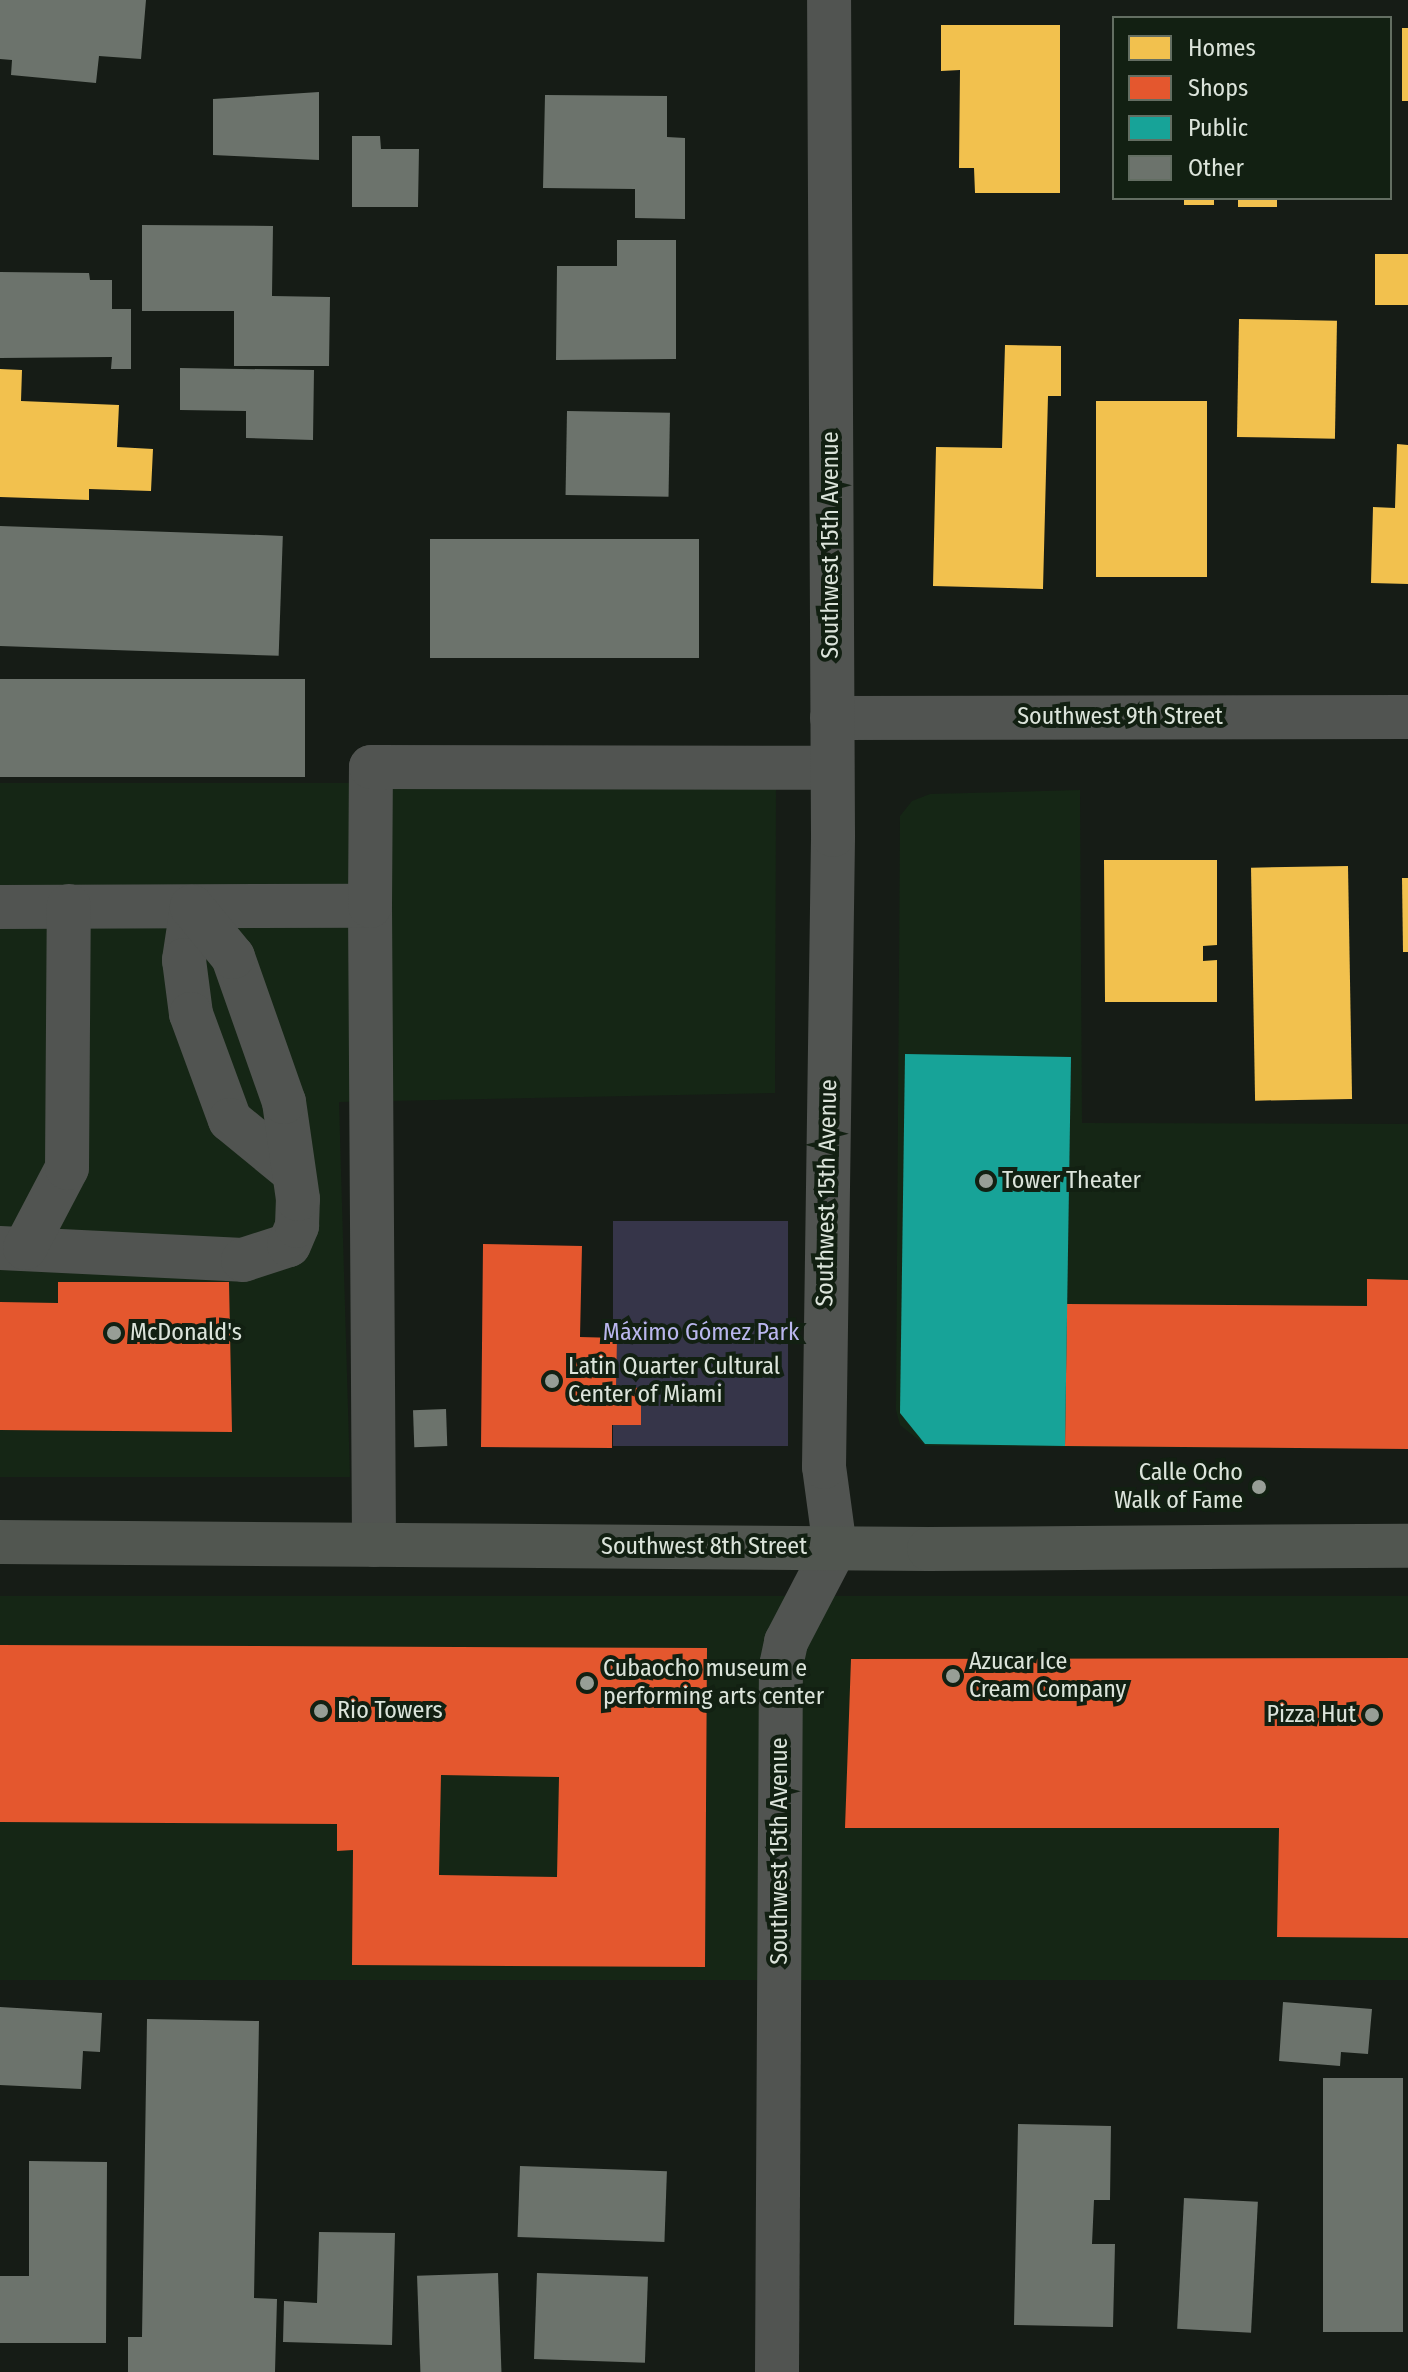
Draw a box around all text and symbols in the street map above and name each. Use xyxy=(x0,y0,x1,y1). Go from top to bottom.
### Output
legend xyxy=(1112,16,1392,200)
text: Homes xyxy=(1188,34,1256,62)
text: Shops xyxy=(1188,74,1248,102)
text: Public xyxy=(1188,114,1248,142)
text: Other xyxy=(1188,154,1244,182)
street label: Southwest 15th Avenue xyxy=(817,431,845,659)
street label: Southwest 9th Street xyxy=(1017,703,1223,731)
street label: Southwest 15th Avenue xyxy=(811,1079,843,1307)
place label: Tower Theater xyxy=(1002,1167,1141,1195)
marker: Tower Theater xyxy=(977,1172,995,1190)
place label: McDonald's xyxy=(130,1319,242,1347)
park label: Máximo Gómez Park xyxy=(603,1319,799,1347)
marker: McDonald's xyxy=(105,1324,123,1342)
place label: Latin Quarter Cultural Center of Miami xyxy=(568,1353,780,1409)
marker: Latin Quarter Cultural Center of Miami xyxy=(543,1372,561,1390)
place label: Calle Ocho Walk of Fame xyxy=(1114,1459,1243,1515)
marker: Calle Ocho Walk of Fame xyxy=(1250,1478,1268,1496)
street label: Southwest 8th Street xyxy=(601,1533,807,1561)
place label: Azucar Ice Cream Company xyxy=(969,1648,1126,1704)
place label: Cubaocho museum e performing arts center xyxy=(603,1655,824,1711)
marker: Azucar Ice Cream Company xyxy=(944,1667,962,1685)
marker: Cubaocho museum e performing arts center xyxy=(578,1674,596,1692)
place label: Rio Towers xyxy=(337,1697,443,1725)
place label: Pizza Hut xyxy=(1266,1701,1356,1729)
marker: Rio Towers xyxy=(312,1702,330,1720)
marker: Pizza Hut xyxy=(1363,1706,1381,1724)
street label: Southwest 15th Avenue xyxy=(766,1737,794,1965)

